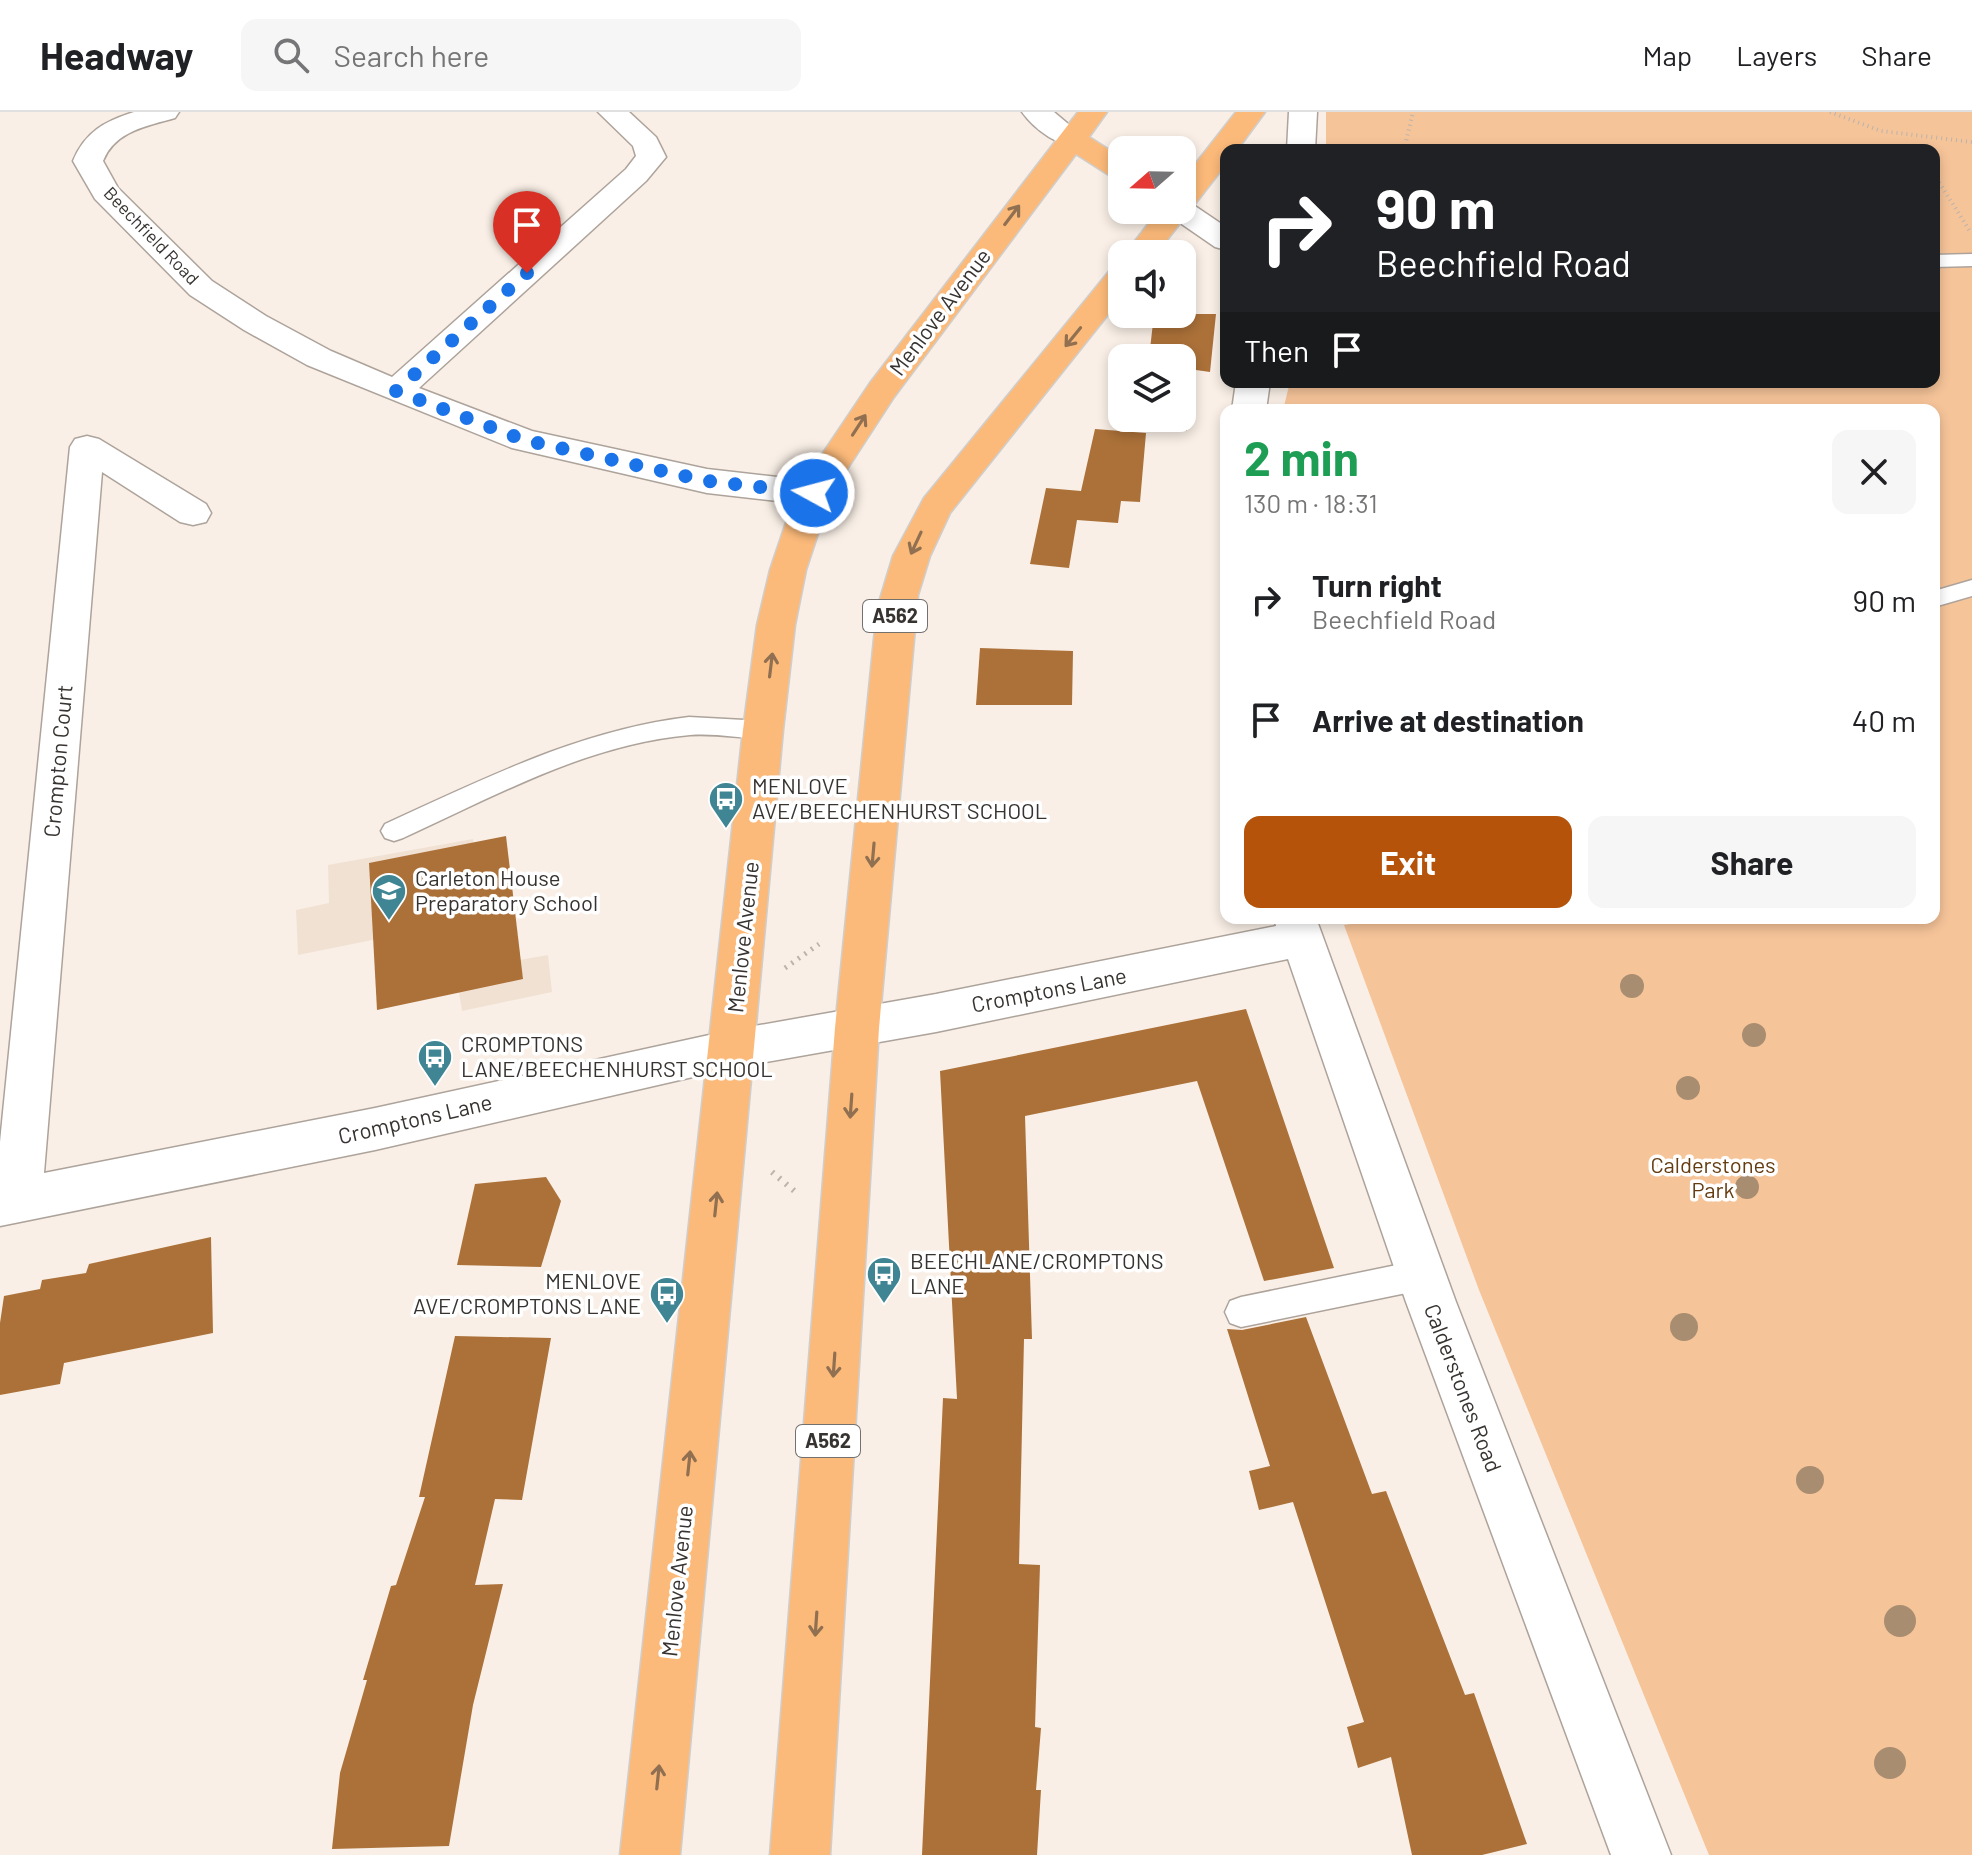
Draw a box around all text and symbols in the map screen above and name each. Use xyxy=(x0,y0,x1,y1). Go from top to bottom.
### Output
search box xyxy=(241,19,801,91)
text: Headway xyxy=(40,32,193,78)
icon: search xyxy=(269,33,313,77)
text: Search here xyxy=(333,37,489,73)
text: Map xyxy=(1642,38,1692,72)
text: Layers xyxy=(1736,38,1817,72)
text: Share xyxy=(1861,38,1932,72)
north arrow xyxy=(1108,136,1196,224)
map controls xyxy=(1108,136,1196,432)
text: 90 m xyxy=(1376,173,1496,240)
icon: right xyxy=(1244,176,1348,280)
street label: Beechfield Road xyxy=(100,182,204,289)
pin xyxy=(493,191,561,273)
icon: arrive xyxy=(505,203,549,247)
one-way arrow xyxy=(1004,205,1021,226)
button: sound xyxy=(1108,240,1196,328)
text: Beechfield Road xyxy=(1376,241,1631,284)
street label: Menlove Avenue xyxy=(883,243,995,380)
one-way arrow xyxy=(1064,326,1082,347)
icon: arrive xyxy=(1325,328,1369,372)
text: Then xyxy=(1244,332,1309,368)
button: layers xyxy=(1108,344,1196,432)
one-way arrow xyxy=(851,414,867,436)
text: 2 min xyxy=(1244,428,1359,486)
button: close xyxy=(1832,430,1916,514)
position arrow xyxy=(772,451,856,535)
text: 130 m · 18:31 xyxy=(1244,487,1378,518)
one-way arrow xyxy=(908,531,923,555)
text: Turn right xyxy=(1312,567,1442,603)
icon: right xyxy=(1244,578,1288,622)
text: 90 m xyxy=(1853,582,1916,618)
road number: A562 xyxy=(863,600,927,632)
text: Beechfield Road xyxy=(1312,603,1496,634)
one-way arrow xyxy=(764,652,779,679)
street label: Crompton Court xyxy=(37,684,77,838)
icon: arrive xyxy=(1244,698,1288,742)
text: Arrive at destination xyxy=(1312,702,1584,738)
text: 40 m xyxy=(1852,702,1916,738)
place label: MENLOVE AVE/BEECHENHURST SCHOOL xyxy=(752,772,1047,823)
bus stop icon: MENLOVE AVE/BEECHENHURST SCHOOL xyxy=(707,780,745,830)
button: Exit xyxy=(1244,816,1572,908)
button: Share xyxy=(1588,816,1916,908)
one-way arrow xyxy=(865,841,880,868)
street label: Menlove Avenue xyxy=(721,860,763,1014)
place label: Carleton House Preparatory School xyxy=(415,864,598,915)
school or university icon: Carleton House Preparatory School xyxy=(370,872,408,922)
street label: Cromptons Lane xyxy=(969,961,1128,1017)
place label: CROMPTONS LANE/BEECHENHURST SCHOOL xyxy=(461,1030,773,1081)
bus stop icon: CROMPTONS LANE/BEECHENHURST SCHOOL xyxy=(416,1038,454,1088)
street label: Cromptons Lane xyxy=(335,1088,494,1148)
one-way arrow xyxy=(844,1092,859,1119)
park label: Calderstones Park xyxy=(1650,1151,1776,1202)
one-way arrow xyxy=(708,1191,723,1218)
place label: BEECHLANE/CROMPTONS LANE xyxy=(910,1247,1164,1298)
bus stop icon: BEECHLANE/CROMPTONS LANE xyxy=(865,1255,903,1305)
place label: MENLOVE AVE/CROMPTONS LANE xyxy=(413,1267,641,1318)
bus stop icon: MENLOVE AVE/CROMPTONS LANE xyxy=(648,1275,686,1325)
street label: Calderstones Road xyxy=(1420,1300,1508,1476)
one-way arrow xyxy=(826,1351,841,1378)
road number: A562 xyxy=(796,1425,860,1457)
one-way arrow xyxy=(682,1450,697,1477)
street label: Menlove Avenue xyxy=(655,1504,697,1658)
one-way arrow xyxy=(808,1610,823,1637)
one-way arrow xyxy=(650,1764,665,1791)

